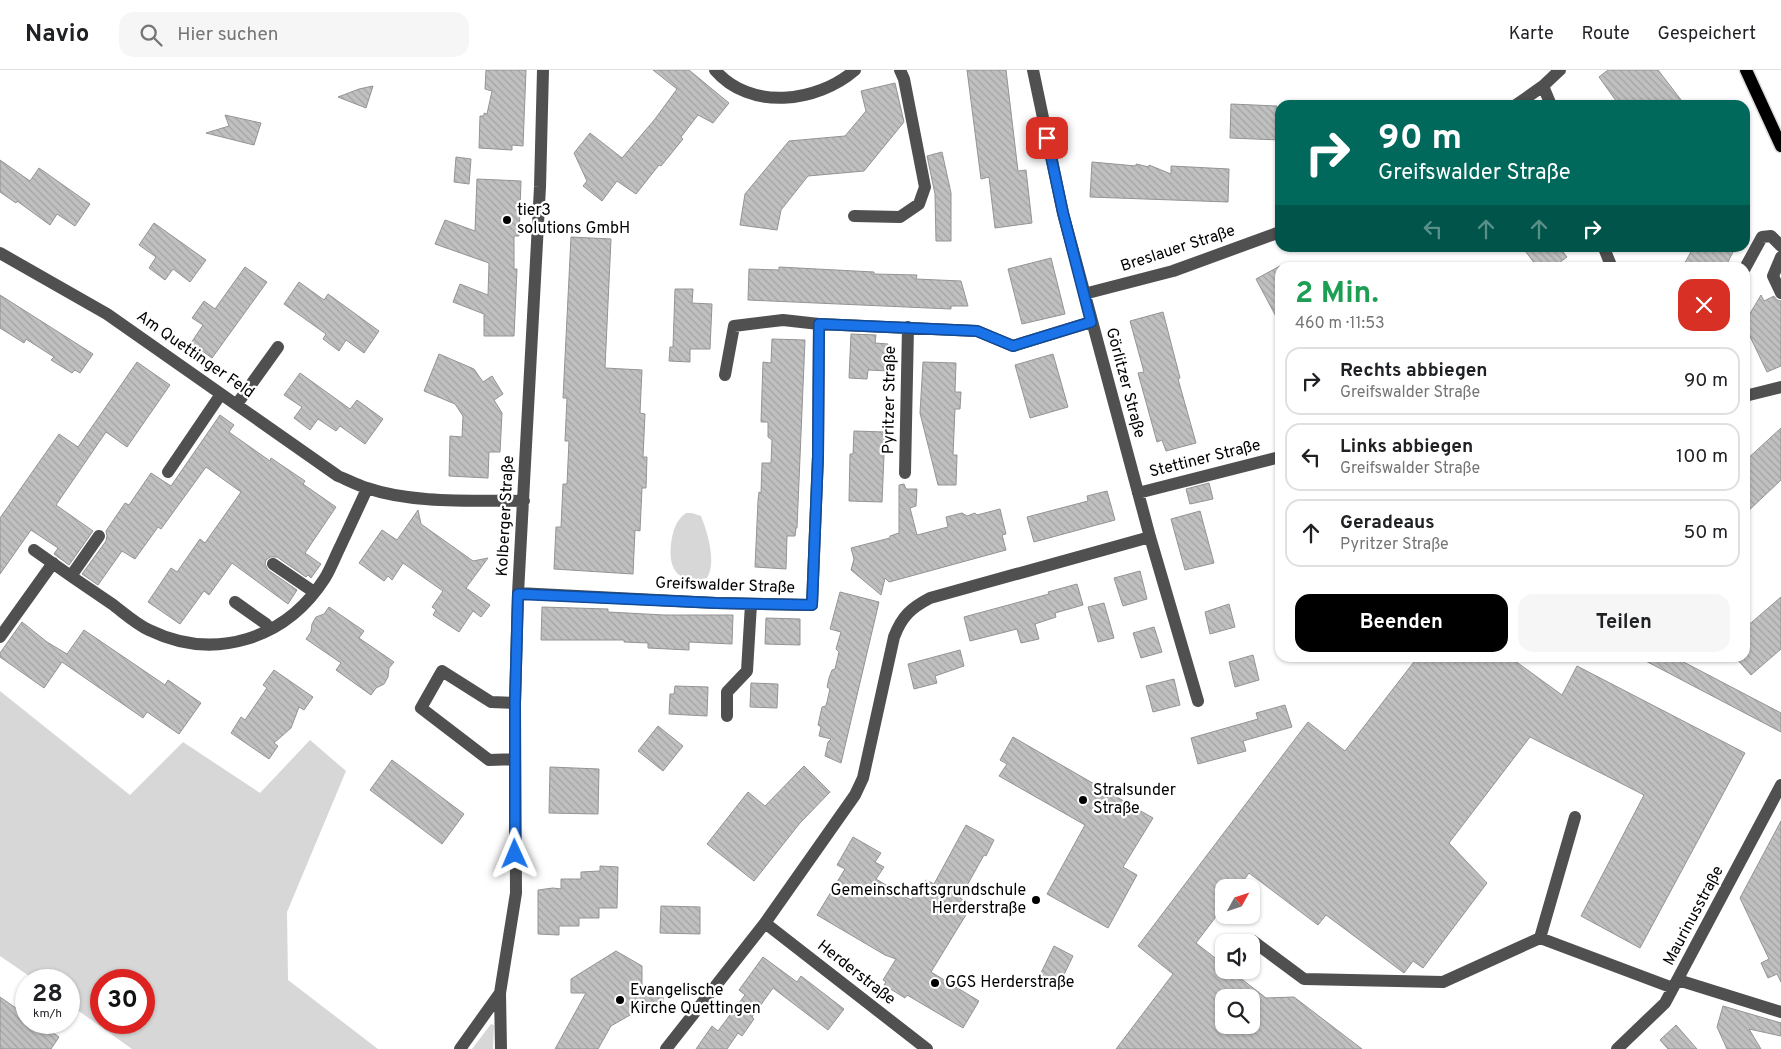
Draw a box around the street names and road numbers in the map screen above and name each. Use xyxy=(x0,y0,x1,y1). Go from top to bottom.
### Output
street label: Breslauer Straße xyxy=(1118,221,1238,277)
street label: Am Quettinger Feld xyxy=(132,307,258,403)
street label: Görlitzer Straße xyxy=(1101,326,1149,440)
street label: Pyritzer Straße xyxy=(879,346,901,454)
street label: Stettiner Straße xyxy=(1147,436,1263,482)
street label: Kolberger Straße xyxy=(493,455,519,577)
street label: Greifswalder Straße xyxy=(655,574,795,598)
street label: Maurinusstraße xyxy=(1659,863,1729,969)
street label: Herderstraße xyxy=(813,936,899,1010)

